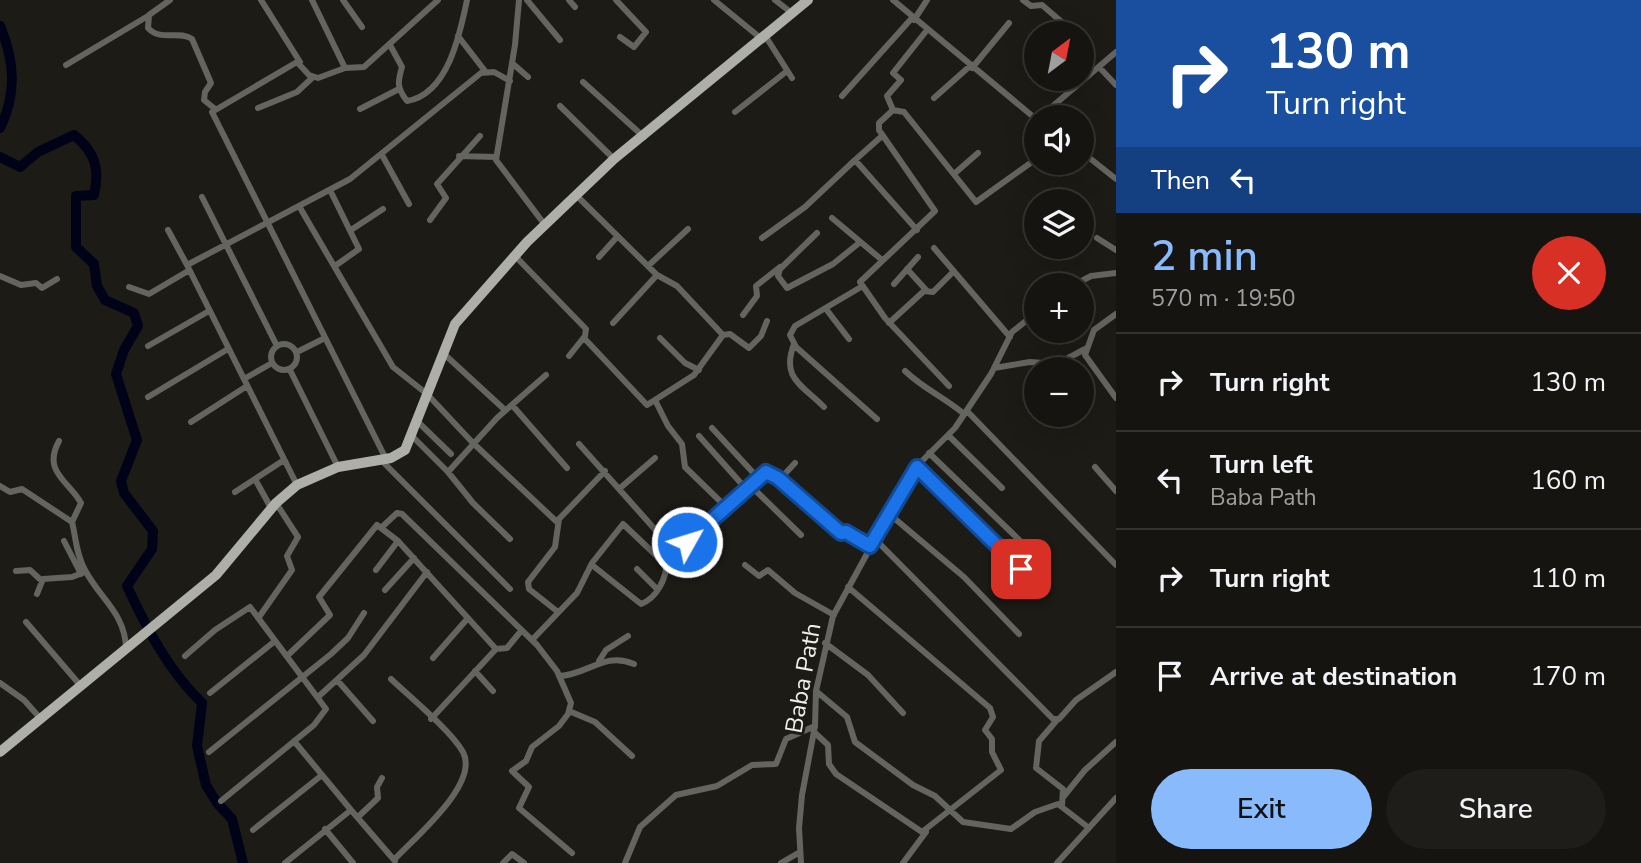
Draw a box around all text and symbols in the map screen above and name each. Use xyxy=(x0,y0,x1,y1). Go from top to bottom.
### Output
text: 130 m xyxy=(1266,18,1410,85)
north arrow xyxy=(1024,21,1094,91)
map controls xyxy=(1024,21,1094,427)
icon: right xyxy=(1151,28,1242,119)
text: Turn right xyxy=(1266,82,1406,125)
button: sound xyxy=(1024,105,1094,175)
icon: left xyxy=(1224,161,1262,199)
text: Then xyxy=(1151,163,1210,198)
button: layers xyxy=(1024,189,1094,259)
text: 2 min xyxy=(1151,228,1258,285)
button: close xyxy=(1532,236,1606,310)
button: + xyxy=(1024,273,1094,343)
text: 570 m · 19:50 xyxy=(1151,283,1296,314)
button: − xyxy=(1024,357,1094,427)
icon: right xyxy=(1151,363,1189,401)
text: Turn right xyxy=(1210,365,1329,400)
text: 130 m xyxy=(1530,365,1606,400)
text: Turn left xyxy=(1210,447,1313,482)
icon: left xyxy=(1151,461,1189,499)
text: 160 m xyxy=(1530,463,1606,498)
text: Baba Path xyxy=(1210,482,1317,513)
position arrow xyxy=(650,505,724,579)
pin xyxy=(991,539,1051,599)
icon: arrive xyxy=(1002,550,1040,588)
icon: right xyxy=(1151,559,1189,597)
text: Turn right xyxy=(1210,561,1329,596)
text: 110 m xyxy=(1530,561,1606,596)
street label: Baba Path xyxy=(778,620,828,736)
icon: arrive xyxy=(1151,657,1189,695)
text: Arrive at destination xyxy=(1210,659,1457,694)
text: 170 m xyxy=(1530,659,1606,694)
button: Exit xyxy=(1151,769,1372,849)
button: Share xyxy=(1386,769,1606,849)

